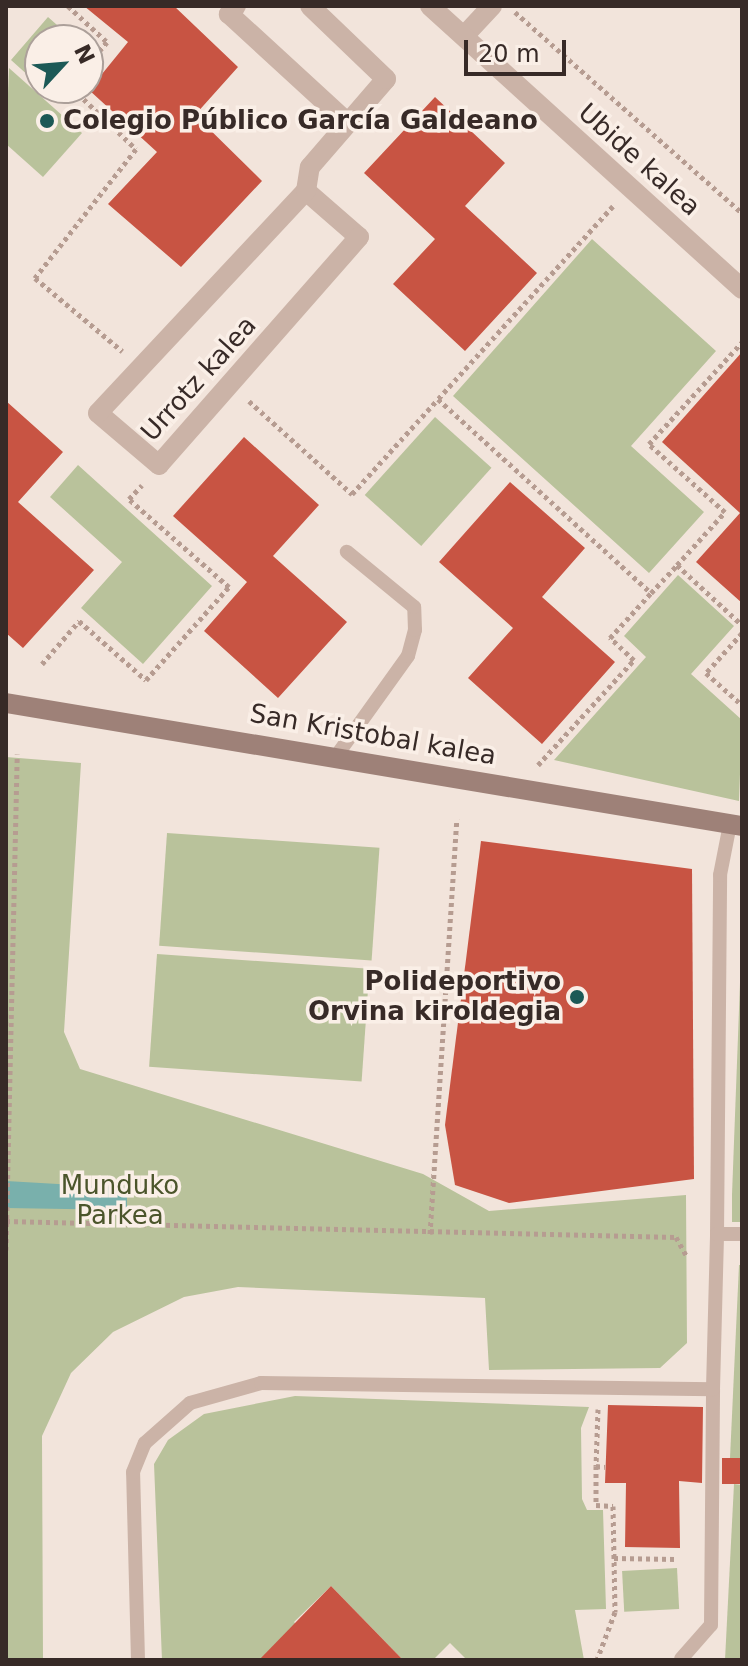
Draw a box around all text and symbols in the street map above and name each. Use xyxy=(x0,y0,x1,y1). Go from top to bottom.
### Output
north arrow xyxy=(24,24,104,104)
scale bar xyxy=(468,24,570,74)
text: N xyxy=(69,40,99,68)
text: 20 m xyxy=(478,40,540,68)
street label: Ubide kalea xyxy=(572,97,706,223)
place label: Colegio Público García Galdeano xyxy=(63,105,538,137)
marker: Colegio Público García Galdeano xyxy=(38,112,56,130)
street label: Urrotz kalea xyxy=(135,310,263,448)
street label: San Kristobal kalea xyxy=(247,698,499,772)
place label: Polideportivo Orvina kiroldegia xyxy=(308,966,561,1028)
marker: Polideportivo Orvina kiroldegia xyxy=(568,988,586,1006)
park label: Munduko Parkea xyxy=(61,1170,179,1232)

